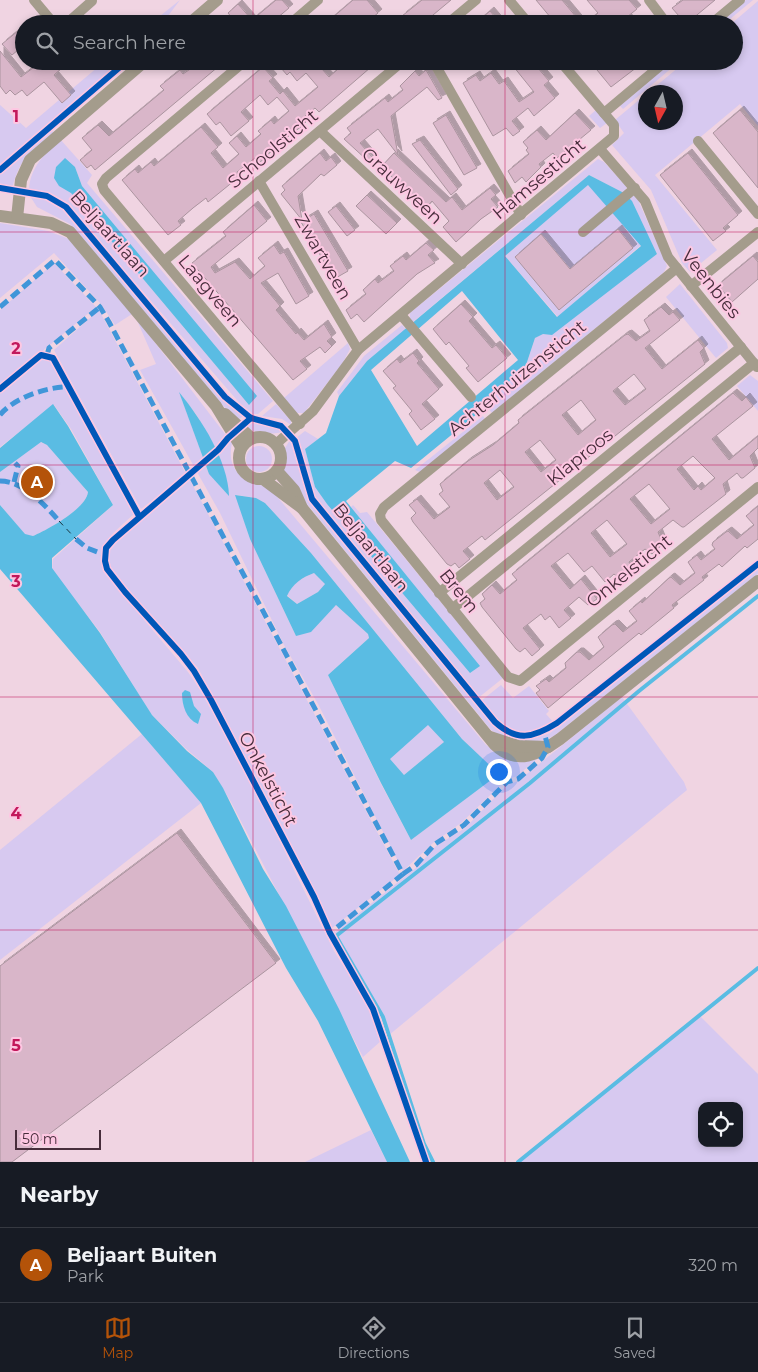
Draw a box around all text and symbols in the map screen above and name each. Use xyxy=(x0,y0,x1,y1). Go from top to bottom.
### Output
search box xyxy=(15,15,743,70)
icon: search xyxy=(33,29,61,57)
text: Search here xyxy=(73,31,186,54)
north arrow xyxy=(638,85,683,130)
street label: Schoolsticht xyxy=(223,105,323,193)
text: 1 xyxy=(13,107,19,126)
street label: Hamsesticht xyxy=(488,134,590,224)
street label: Grauwveen xyxy=(357,143,447,229)
street label: Beljaartlaan xyxy=(66,186,154,282)
street label: Zwartveen xyxy=(290,210,356,304)
street label: Veenbies xyxy=(677,245,746,323)
street label: Laagveen xyxy=(173,250,247,332)
street label: Achterhuizensticht xyxy=(443,315,591,441)
text: 2 xyxy=(11,339,21,358)
street label: Klaproos xyxy=(542,424,618,490)
pin: A xyxy=(21,463,53,501)
street label: Beljaartlaan xyxy=(328,499,414,597)
street label: Onkelsticht xyxy=(582,530,676,612)
street label: Brem xyxy=(435,564,483,618)
text: 3 xyxy=(10,572,21,591)
street label: Onkelsticht xyxy=(234,728,302,830)
your location xyxy=(486,759,512,785)
text: 4 xyxy=(10,804,22,823)
text: 5 xyxy=(11,1036,21,1055)
map controls xyxy=(698,1102,743,1147)
button: locate xyxy=(698,1102,743,1147)
scale bar xyxy=(15,1127,101,1150)
text: 50 m xyxy=(22,1130,58,1148)
text: Nearby xyxy=(20,1182,99,1207)
text: Beljaart Buiten xyxy=(67,1244,217,1267)
text: A xyxy=(30,1256,42,1275)
text: 320 m xyxy=(688,1256,738,1275)
text: Park xyxy=(67,1267,104,1286)
tab: Map xyxy=(102,1314,133,1362)
tab: Directions xyxy=(338,1314,409,1362)
tab: Saved xyxy=(614,1314,656,1362)

